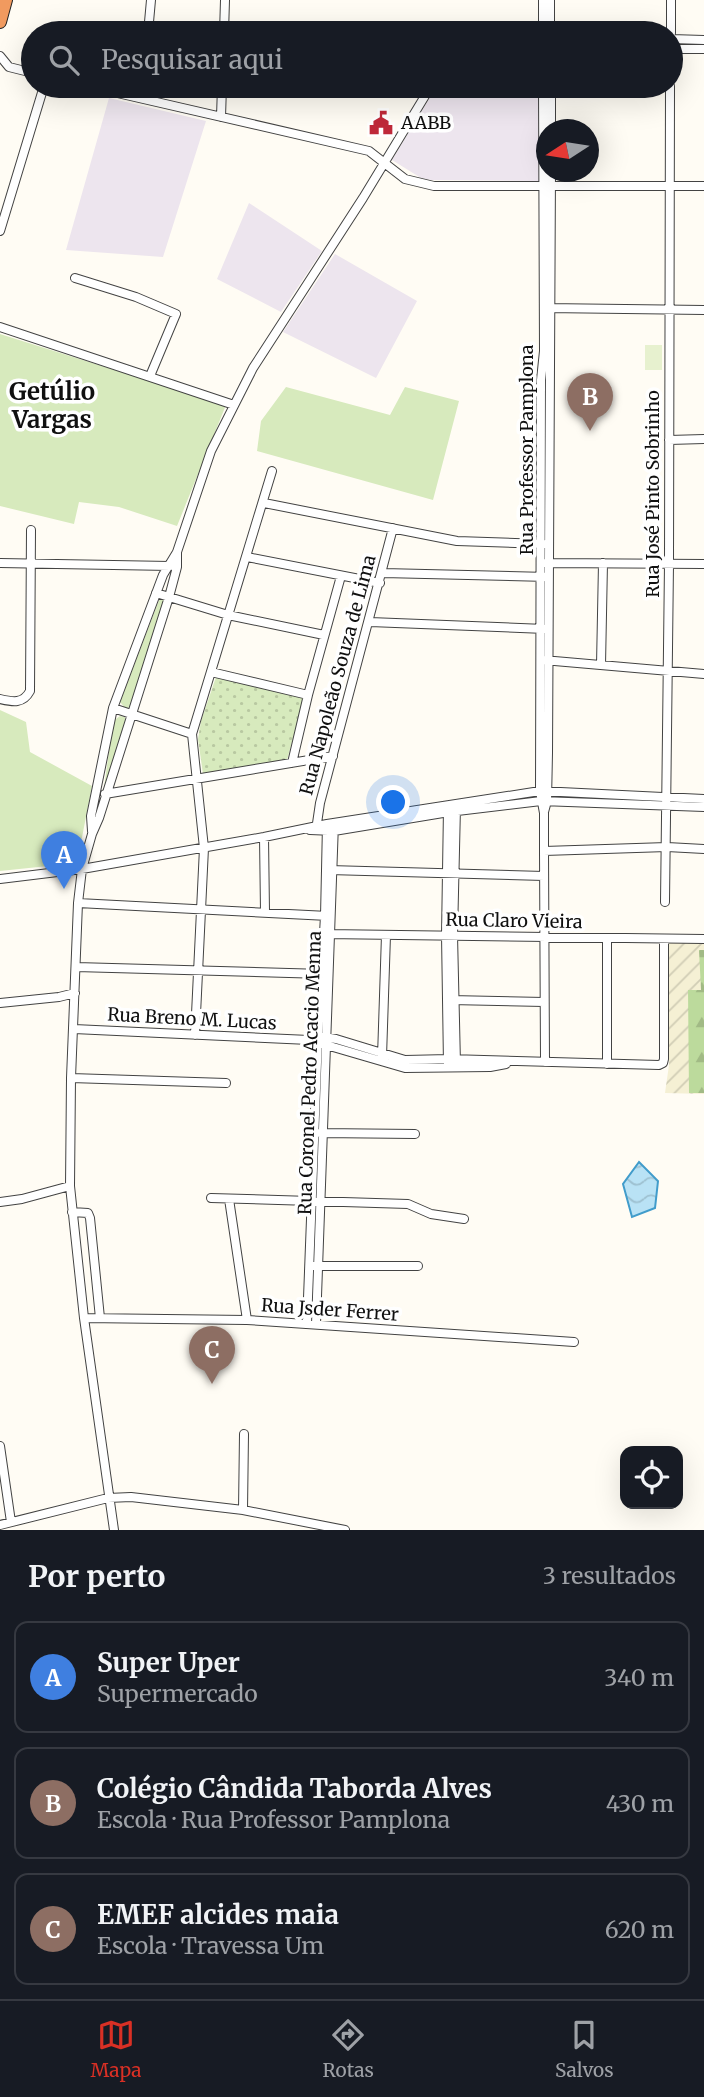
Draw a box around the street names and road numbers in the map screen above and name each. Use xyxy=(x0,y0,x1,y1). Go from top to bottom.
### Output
street label: Rua Professor Pamplona xyxy=(515,344,538,555)
street label: Rua José Pinto Sobrinho xyxy=(641,390,664,598)
street label: Rua Napoleão Souza de Lima xyxy=(294,552,381,798)
street label: Rua Claro Vieira xyxy=(445,908,583,933)
street label: Rua Coronel Pedro Acacio Menna xyxy=(293,930,326,1215)
street label: Rua Breno M. Lucas xyxy=(107,1003,277,1034)
street label: Rua Jsder Ferrer xyxy=(260,1293,400,1326)

